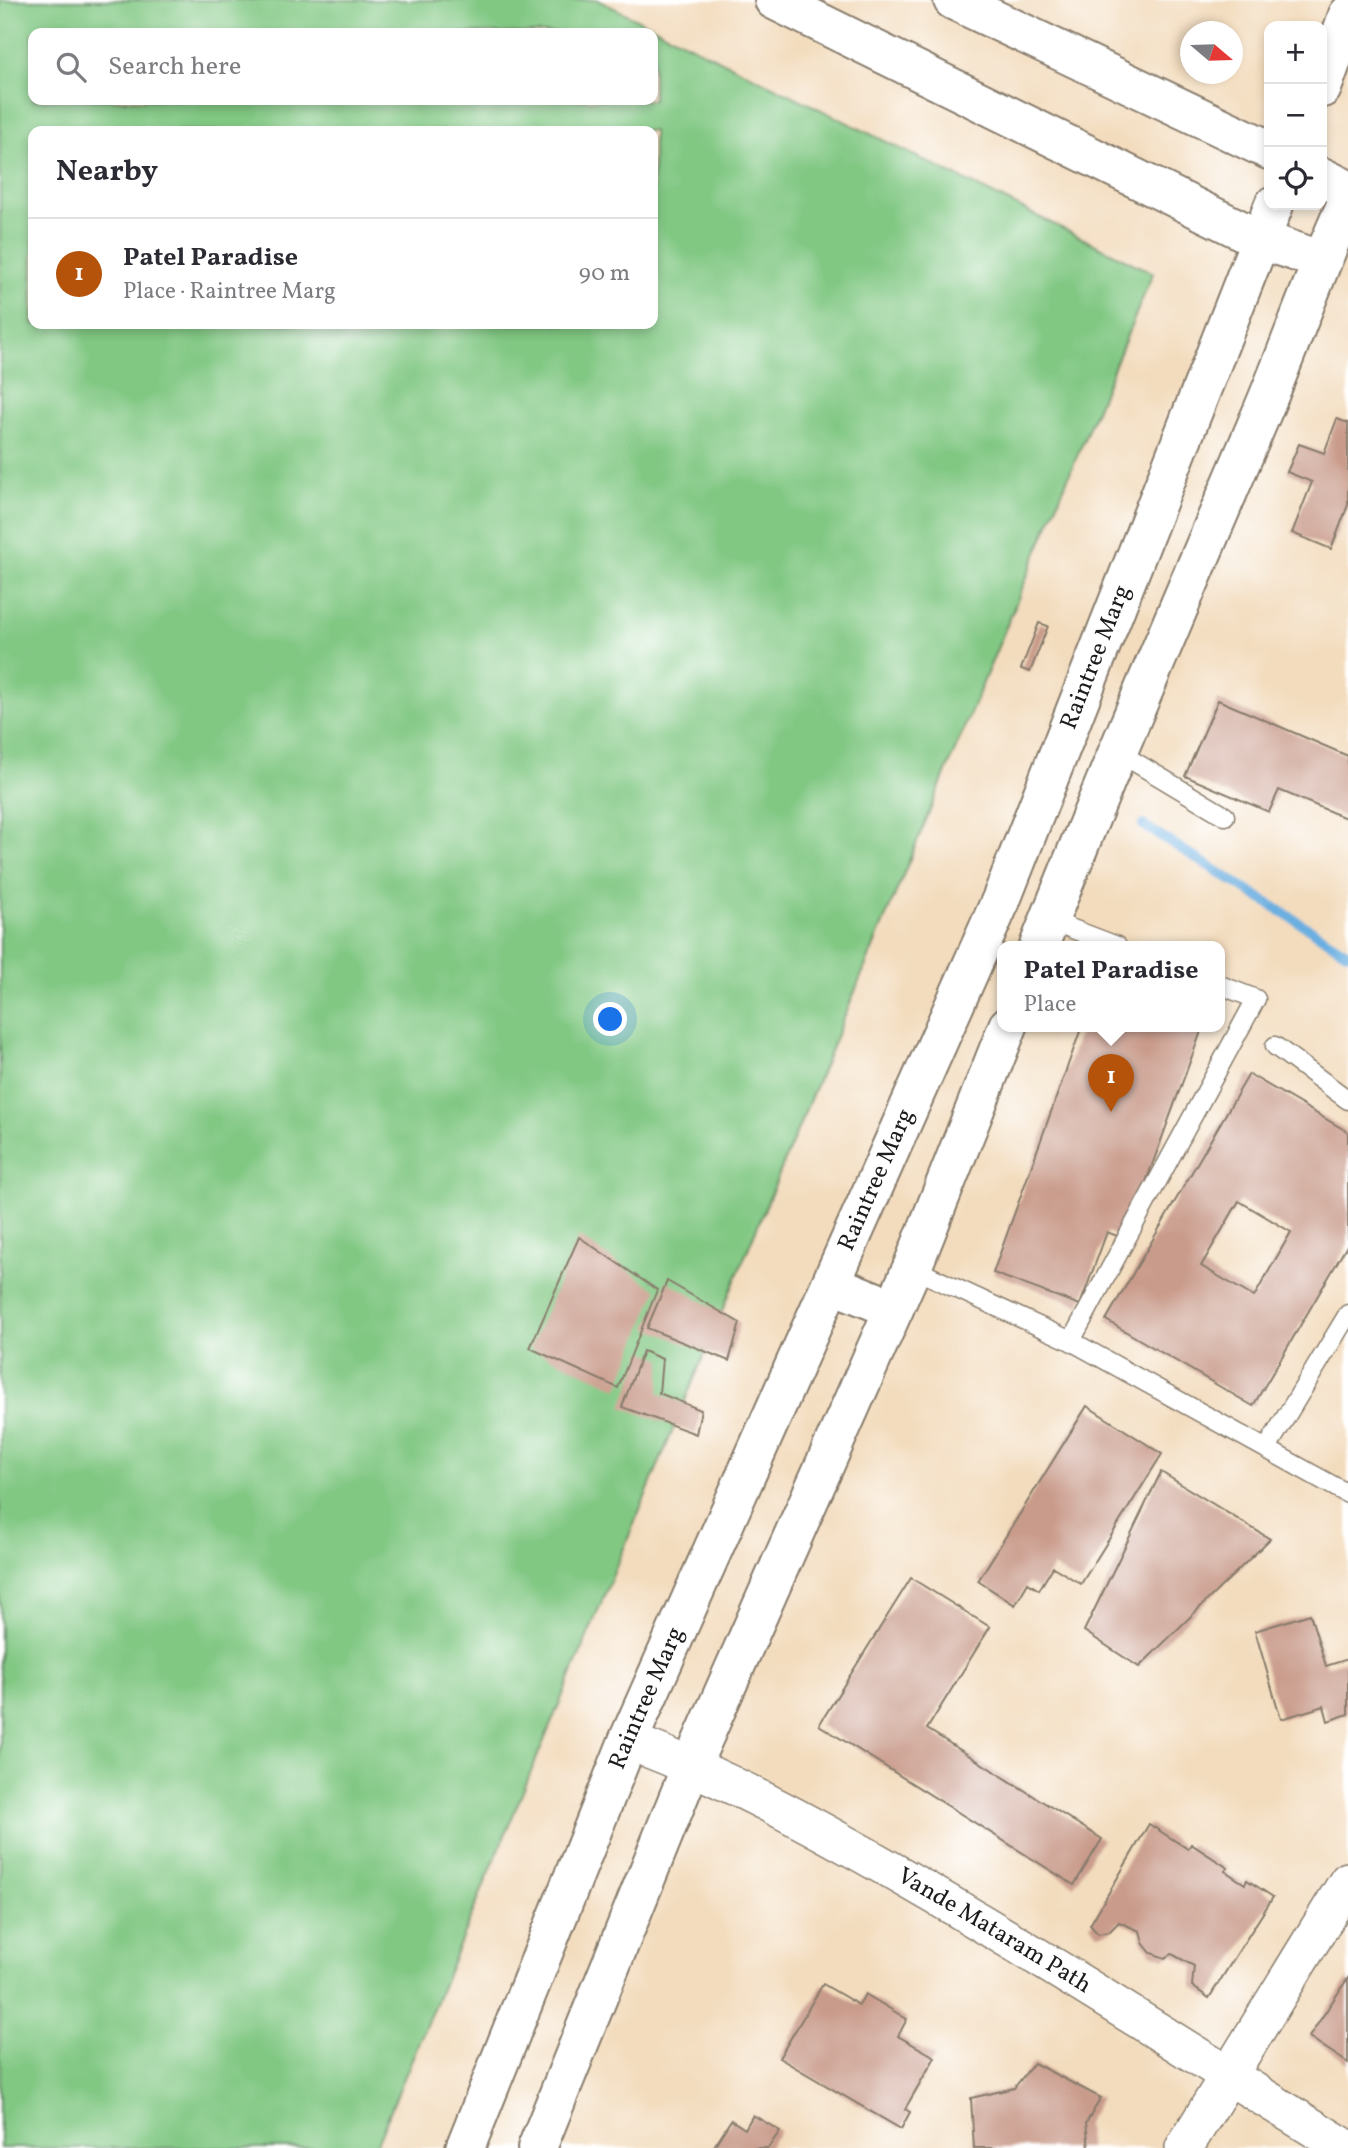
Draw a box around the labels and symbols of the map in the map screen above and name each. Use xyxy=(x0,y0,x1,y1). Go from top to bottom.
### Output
north arrow xyxy=(1180,21,1243,84)
street label: Raintree Marg xyxy=(1053,580,1140,735)
your location xyxy=(593,1002,627,1036)
pin: 1 xyxy=(1088,1054,1134,1112)
street label: Raintree Marg xyxy=(830,1103,923,1257)
street label: Raintree Marg xyxy=(601,1622,693,1775)
street label: Vande Mataram Path xyxy=(890,1860,1097,2003)

